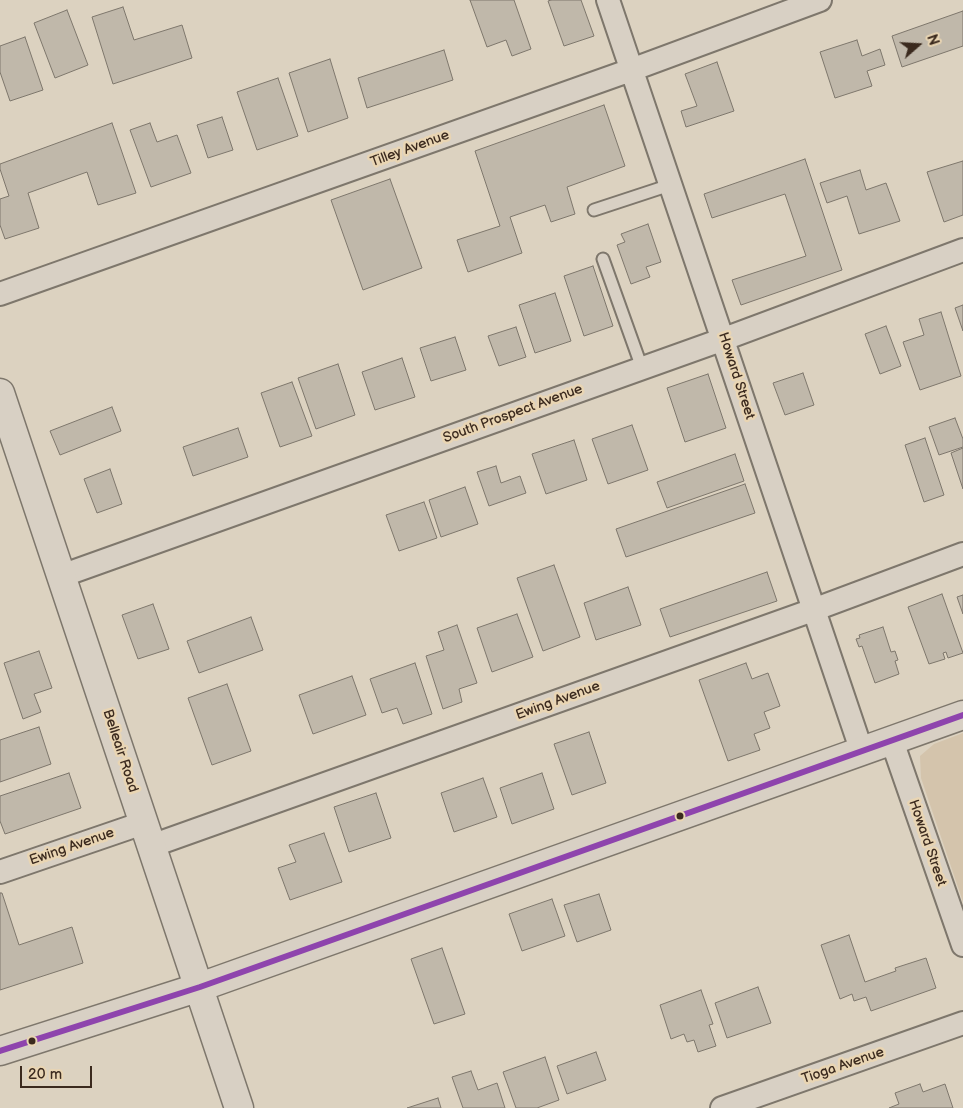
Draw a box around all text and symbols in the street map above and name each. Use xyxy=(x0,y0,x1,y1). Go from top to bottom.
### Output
north arrow xyxy=(893,20,943,70)
text: N xyxy=(923,32,942,48)
street label: Tilley Avenue xyxy=(368,127,452,171)
street label: Howard Street xyxy=(714,330,758,422)
street label: South Prospect Avenue xyxy=(441,381,585,447)
street label: Ewing Avenue xyxy=(514,678,602,724)
street label: Belleair Road xyxy=(99,707,141,795)
street label: Howard Street xyxy=(904,798,950,888)
unlabelled marker xyxy=(675,811,685,821)
street label: Ewing Avenue xyxy=(27,825,117,869)
unlabelled marker xyxy=(27,1036,37,1046)
street label: Tioga Avenue xyxy=(800,1044,886,1088)
scale bar xyxy=(22,1056,95,1088)
text: 20 m xyxy=(28,1065,62,1084)

